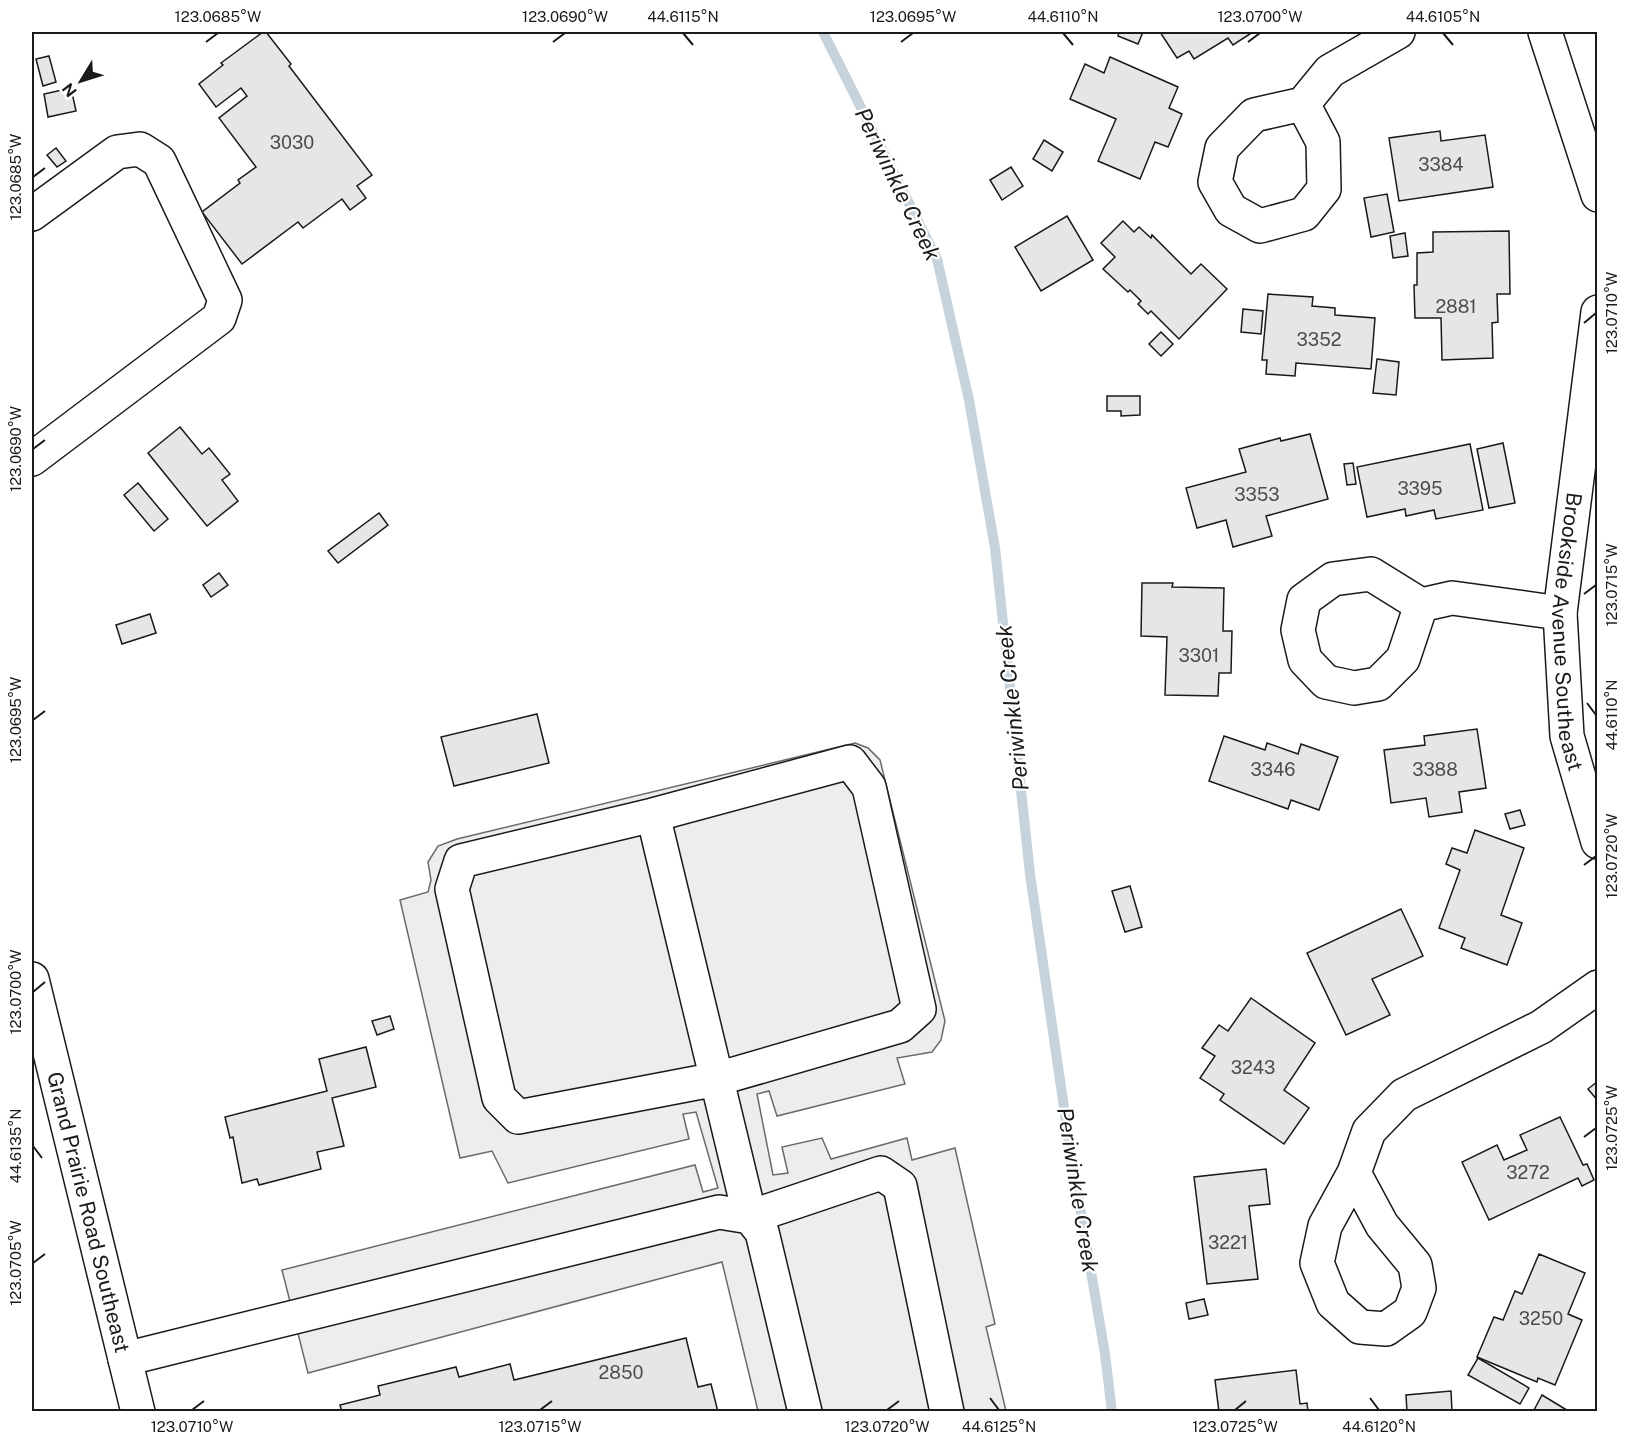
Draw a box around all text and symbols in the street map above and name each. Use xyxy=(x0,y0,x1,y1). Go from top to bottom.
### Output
text: 123.0685°W xyxy=(175,8,261,25)
text: 123.0690°W xyxy=(522,8,608,25)
text: 44.6115°N xyxy=(647,8,719,25)
text: 123.0695°W xyxy=(870,8,956,25)
text: 44.6110°N xyxy=(1027,8,1099,25)
text: 123.0700°W xyxy=(1218,8,1303,25)
text: 44.6105°N xyxy=(1406,8,1480,25)
north arrow xyxy=(51,51,111,111)
text: N xyxy=(58,79,81,101)
water label: Periwinkle Creek xyxy=(850,103,946,265)
house number: 3030 xyxy=(270,132,314,153)
text: 123.0685°W xyxy=(7,134,24,220)
house number: 3384 xyxy=(1418,154,1464,175)
text: 123.0710°W xyxy=(1603,272,1620,354)
house number: 2881 xyxy=(1435,296,1477,317)
house number: 3352 xyxy=(1297,329,1341,350)
text: 123.0690°W xyxy=(7,406,24,492)
house number: 3395 xyxy=(1397,478,1443,499)
house number: 3353 xyxy=(1234,484,1280,505)
street label: Brookside Avenue Southeast xyxy=(1547,491,1589,774)
text: 123.0715°W xyxy=(1603,543,1620,627)
water label: Periwinkle Creek xyxy=(990,624,1034,792)
house number: 3301 xyxy=(1179,645,1219,666)
text: 123.0695°W xyxy=(7,677,24,763)
text: 44.6110°N xyxy=(1603,679,1620,751)
house number: 3346 xyxy=(1250,759,1296,780)
house number: 3388 xyxy=(1412,759,1458,780)
text: 123.0720°W xyxy=(1603,813,1620,899)
text: 123.0700°W xyxy=(7,950,24,1035)
house number: 3243 xyxy=(1231,1057,1275,1078)
street label: Grand Prairie Road Southeast xyxy=(43,1069,135,1355)
text: 123.0725°W xyxy=(1603,1085,1620,1171)
water label: Periwinkle Creek xyxy=(1052,1106,1104,1275)
text: 44.6135°N xyxy=(7,1109,24,1183)
house number: 3272 xyxy=(1506,1162,1550,1183)
text: 123.0705°W xyxy=(7,1220,24,1306)
house number: 3221 xyxy=(1208,1232,1248,1253)
house number: 3250 xyxy=(1519,1308,1563,1329)
house number: 2850 xyxy=(599,1362,643,1383)
text: 123.0710°W xyxy=(151,1418,233,1435)
text: 123.0715°W xyxy=(498,1418,582,1435)
text: 123.0720°W xyxy=(844,1418,930,1435)
text: 44.6125°N xyxy=(962,1418,1036,1435)
text: 123.0725°W xyxy=(1192,1418,1278,1435)
text: 44.6120°N xyxy=(1342,1418,1416,1435)

